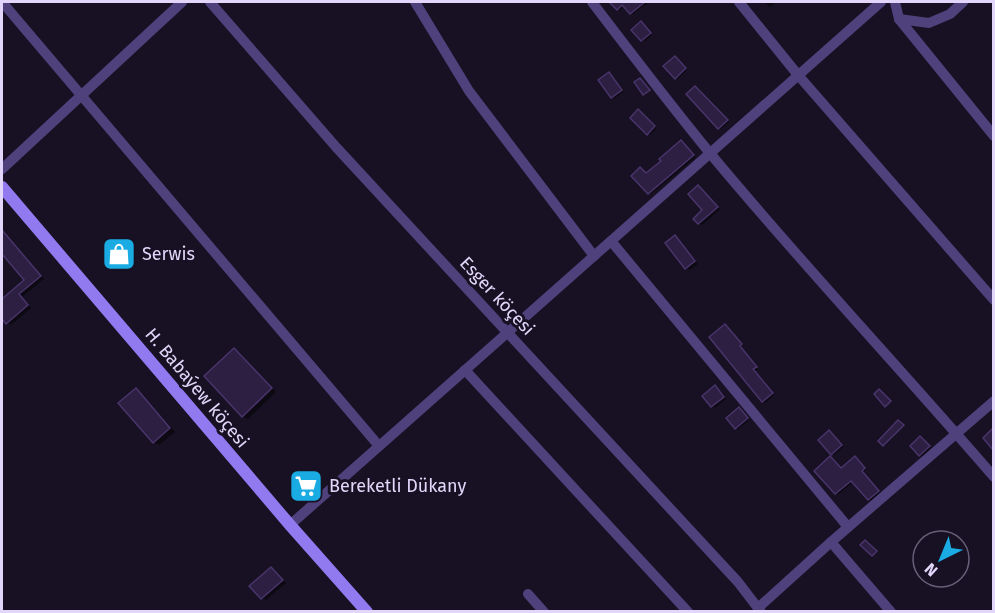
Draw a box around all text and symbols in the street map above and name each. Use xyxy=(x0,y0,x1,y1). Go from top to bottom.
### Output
shop icon: Serwis xyxy=(101,236,137,272)
place label: Serwis xyxy=(142,243,195,265)
street label: Esger köçesi xyxy=(455,252,539,340)
street label: H. Babaýew köçesi xyxy=(141,324,253,452)
supermarket icon: Bereketli Dükany xyxy=(288,468,324,504)
place label: Bereketli Dükany xyxy=(329,475,467,497)
north arrow xyxy=(911,529,971,589)
text: N xyxy=(921,559,941,580)

